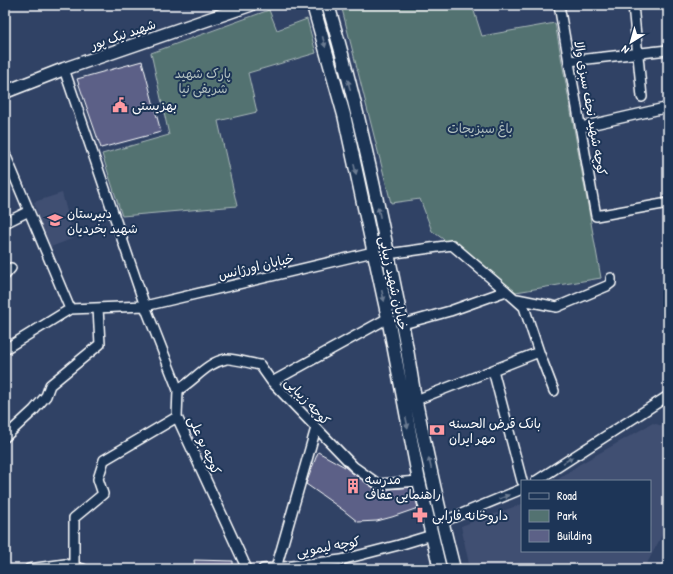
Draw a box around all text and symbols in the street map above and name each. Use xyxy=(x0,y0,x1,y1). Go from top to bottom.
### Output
street label: شهید نیک پور xyxy=(87,14,158,54)
north arrow xyxy=(611,22,651,62)
one-way arrow xyxy=(321,37,327,49)
street label: کوچه شهید نجف سبزی والا xyxy=(570,39,612,177)
text: N xyxy=(618,43,632,57)
park label: پارک شهید شریفی نیا xyxy=(175,64,231,98)
one-way arrow xyxy=(346,79,352,91)
public building icon: بهزیستی xyxy=(111,96,129,114)
place label: بهزیستی xyxy=(132,96,177,115)
park label: باغ سبزیجات xyxy=(447,119,513,138)
one-way arrow xyxy=(352,162,358,175)
place label: دبیرستان شهید بخردیان xyxy=(67,204,138,237)
one-way arrow xyxy=(375,206,381,218)
school or university icon: دبیرستان شهید بخردیان xyxy=(46,211,64,229)
street label: خیابان شهید زیبایی xyxy=(374,234,413,332)
street label: خیابان اورژانس xyxy=(216,249,296,283)
one-way arrow xyxy=(380,289,386,302)
street label: کوچه زیبایی xyxy=(280,373,335,430)
street label: کوچه بو علی xyxy=(183,413,226,478)
place label: بانک قرض الحسنه مهر ایران xyxy=(449,414,541,447)
one-way arrow xyxy=(405,417,411,429)
bank icon: بانک قرض الحسنه مهر ایران xyxy=(428,421,446,439)
one-way arrow xyxy=(563,456,574,464)
one-way arrow xyxy=(426,457,432,469)
place label: مدرسه راهنمایی عفاف xyxy=(365,470,441,504)
building icon: مدرسه راهنمایی عفاف xyxy=(344,477,362,495)
legend xyxy=(521,480,651,552)
text: Road xyxy=(557,487,577,504)
one-way arrow xyxy=(499,494,510,500)
pharmacy icon: داروخانه فارابی xyxy=(411,506,429,524)
place label: داروخانه فارابی xyxy=(432,506,508,525)
text: Park xyxy=(557,507,577,524)
text: Building xyxy=(557,527,592,544)
street label: کوچه لیمویی xyxy=(295,531,362,561)

